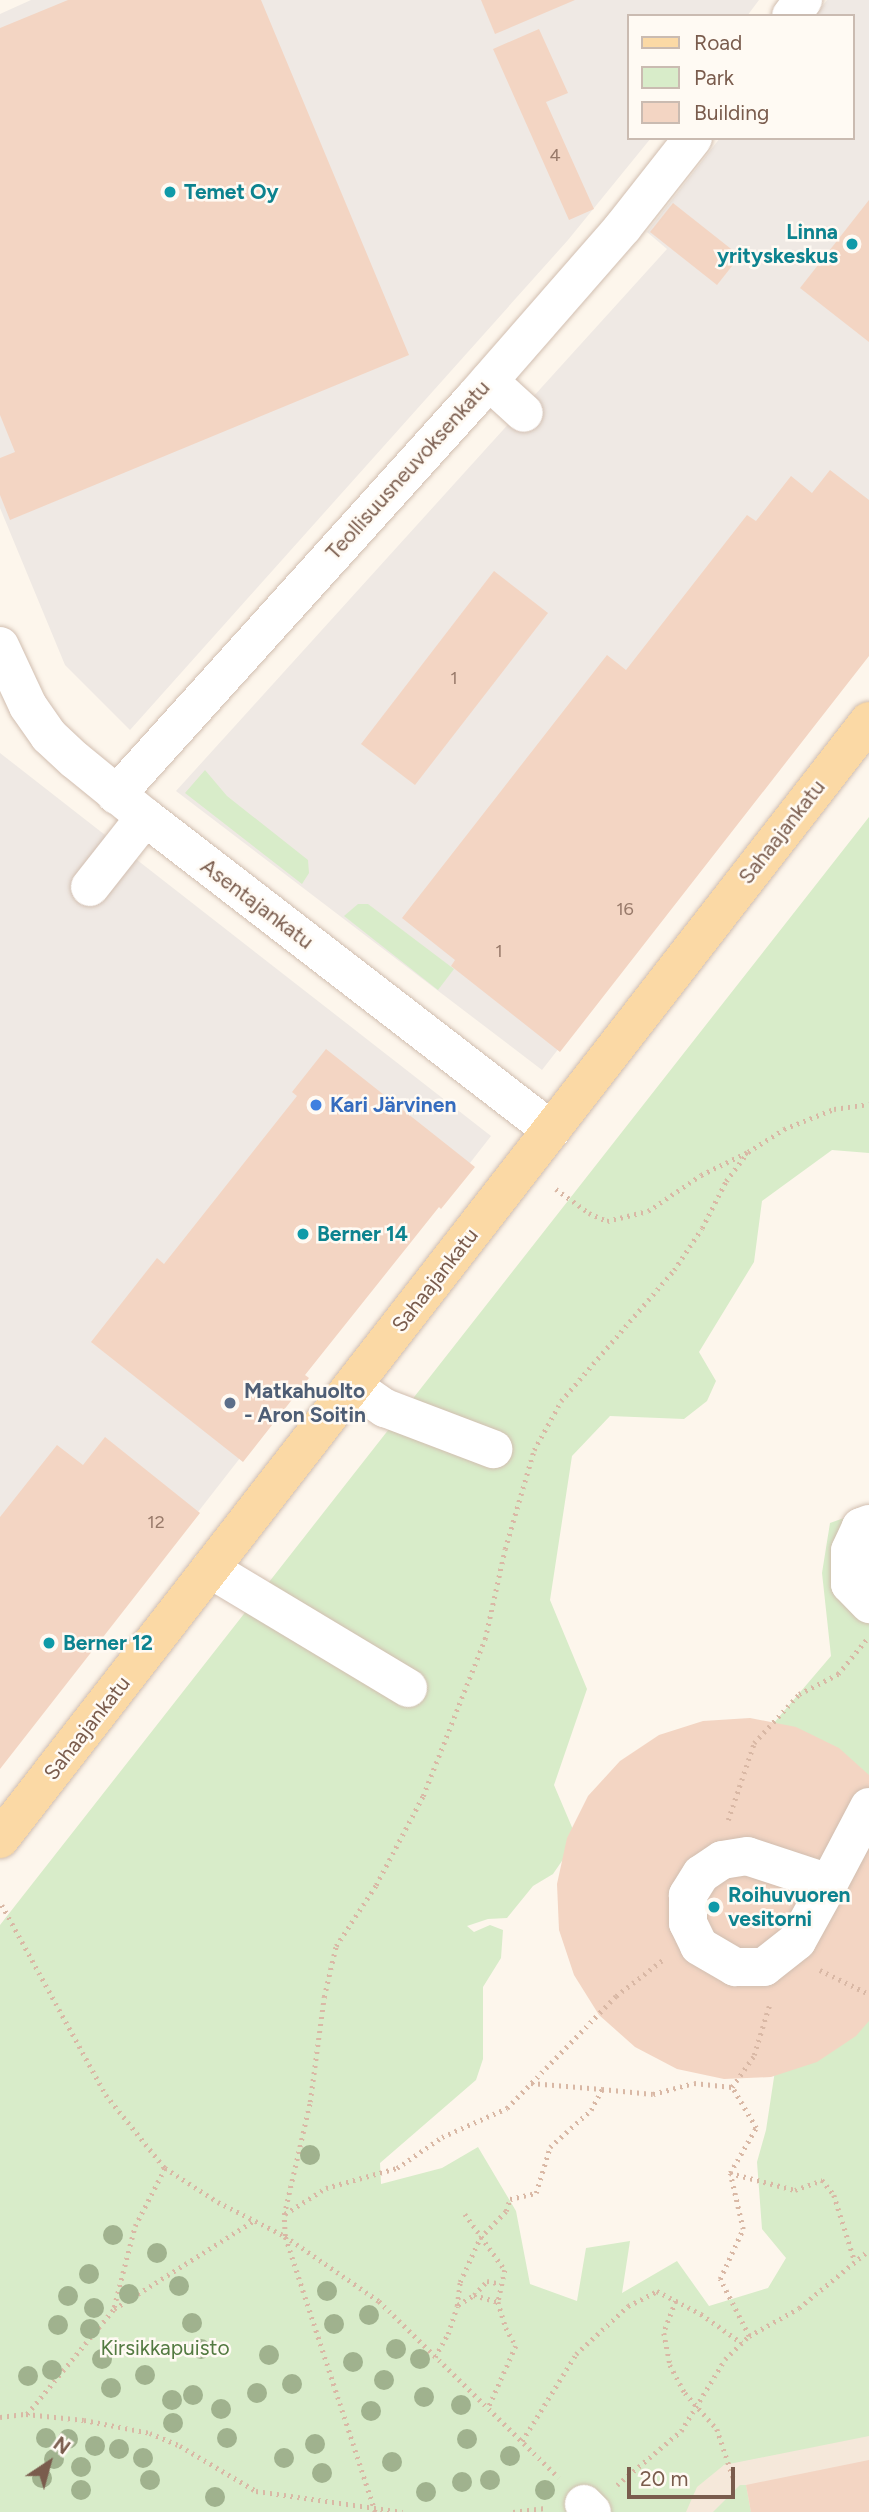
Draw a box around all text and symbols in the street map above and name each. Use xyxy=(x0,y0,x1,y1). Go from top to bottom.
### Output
legend xyxy=(628,14,855,140)
text: Road xyxy=(694,30,742,55)
text: Park xyxy=(694,65,734,90)
text: Building xyxy=(694,100,769,125)
house number: 4 xyxy=(549,144,561,166)
place label: Temet Oy xyxy=(184,179,279,205)
marker: Temet Oy xyxy=(162,184,178,200)
place label: Linna yrityskeskus xyxy=(717,219,838,269)
marker: Linna yrityskeskus xyxy=(844,236,860,252)
street label: Teollisuusneuvoksenkatu xyxy=(321,375,495,565)
house number: 1 xyxy=(450,667,458,689)
street label: Sahaajankatu xyxy=(734,775,830,889)
street label: Asentajankatu xyxy=(196,854,318,954)
house number: 16 xyxy=(616,898,634,920)
house number: 1 xyxy=(495,940,503,962)
place label: Kari Järvinen xyxy=(330,1092,456,1118)
marker: Kari Järvinen xyxy=(308,1097,324,1113)
place label: Berner 14 xyxy=(317,1221,408,1247)
street label: Sahaajankatu xyxy=(387,1223,483,1337)
marker: Berner 14 xyxy=(295,1226,311,1242)
place label: Matkahuolto - Aron Soitin xyxy=(244,1378,366,1428)
marker: Matkahuolto - Aron Soitin xyxy=(222,1395,238,1411)
house number: 12 xyxy=(147,1511,165,1533)
place label: Berner 12 xyxy=(63,1630,153,1656)
marker: Berner 12 xyxy=(41,1635,57,1651)
street label: Sahaajankatu xyxy=(39,1671,135,1785)
place label: Roihuvuoren vesitorni xyxy=(728,1882,850,1932)
marker: Roihuvuoren vesitorni xyxy=(706,1899,722,1915)
park label: Kirsikkapuisto xyxy=(100,2335,230,2361)
north arrow xyxy=(14,2428,84,2498)
text: N xyxy=(49,2432,74,2459)
scale bar xyxy=(631,2452,740,2496)
text: 20 m xyxy=(640,2466,688,2491)

